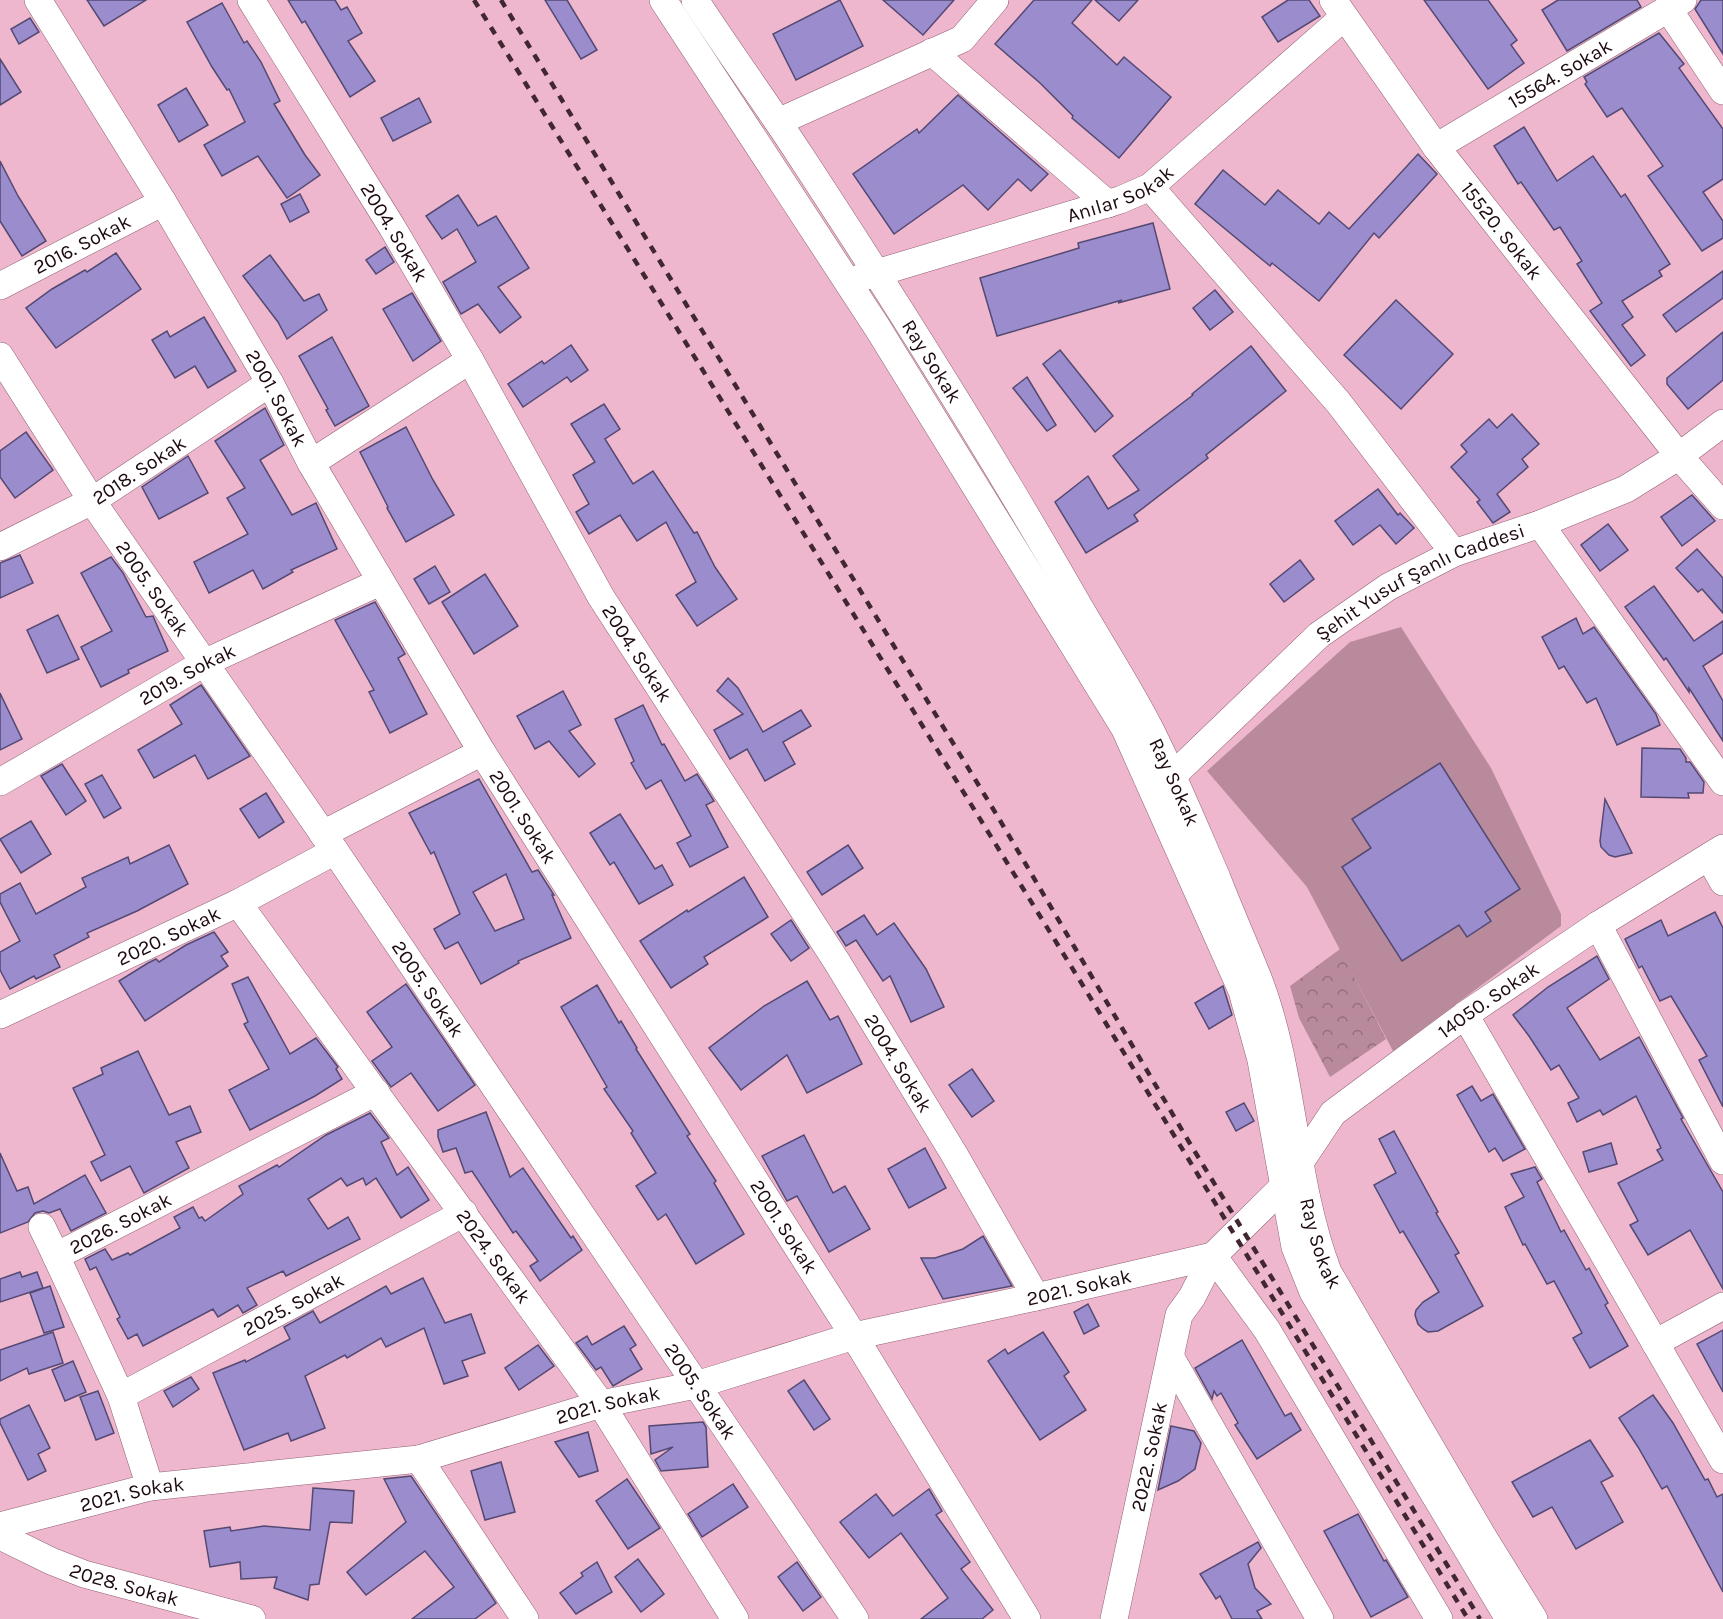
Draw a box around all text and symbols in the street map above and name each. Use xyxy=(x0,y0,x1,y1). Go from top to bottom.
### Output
street label: 15564. Sokak xyxy=(1504,34,1616,114)
street label: Anılar Sokak xyxy=(1064,161,1178,227)
street label: 15520. Sokak xyxy=(1456,178,1547,284)
street label: 2004. Sokak xyxy=(355,179,433,286)
street label: 2016. Sokak xyxy=(29,210,135,279)
street label: Ray Sokak xyxy=(897,315,966,407)
street label: 2001. Sokak xyxy=(241,345,312,450)
street label: 2018. Sokak xyxy=(88,431,190,510)
street label: Şehit Yusuf Şanlı Caddesi xyxy=(1311,519,1528,646)
street label: 2005. Sokak xyxy=(111,536,193,641)
street label: 2004. Sokak xyxy=(597,600,677,706)
street label: 2019. Sokak xyxy=(135,639,239,710)
street label: Ray Sokak xyxy=(1144,734,1204,830)
street label: 2001. Sokak xyxy=(484,766,561,868)
street label: 2020. Sokak xyxy=(113,902,224,970)
street label: 2005. Sokak xyxy=(387,936,469,1042)
street label: 14050. Sokak xyxy=(1433,957,1544,1043)
street label: 2004. Sokak xyxy=(859,1010,937,1117)
street label: 2001. Sokak xyxy=(745,1175,822,1278)
street label: 2026. Sokak xyxy=(66,1188,175,1259)
street label: Ray Sokak xyxy=(1295,1196,1346,1293)
street label: 2024. Sokak xyxy=(451,1205,535,1308)
street label: 2021. Sokak xyxy=(1025,1264,1134,1311)
street label: 2025. Sokak xyxy=(239,1268,348,1341)
street label: 2005. Sokak xyxy=(659,1339,741,1444)
street label: 2021. Sokak xyxy=(553,1381,662,1429)
street label: 2022. Sokak xyxy=(1126,1400,1172,1514)
street label: 2021. Sokak xyxy=(77,1473,185,1517)
street label: 2028. Sokak xyxy=(66,1558,181,1611)

